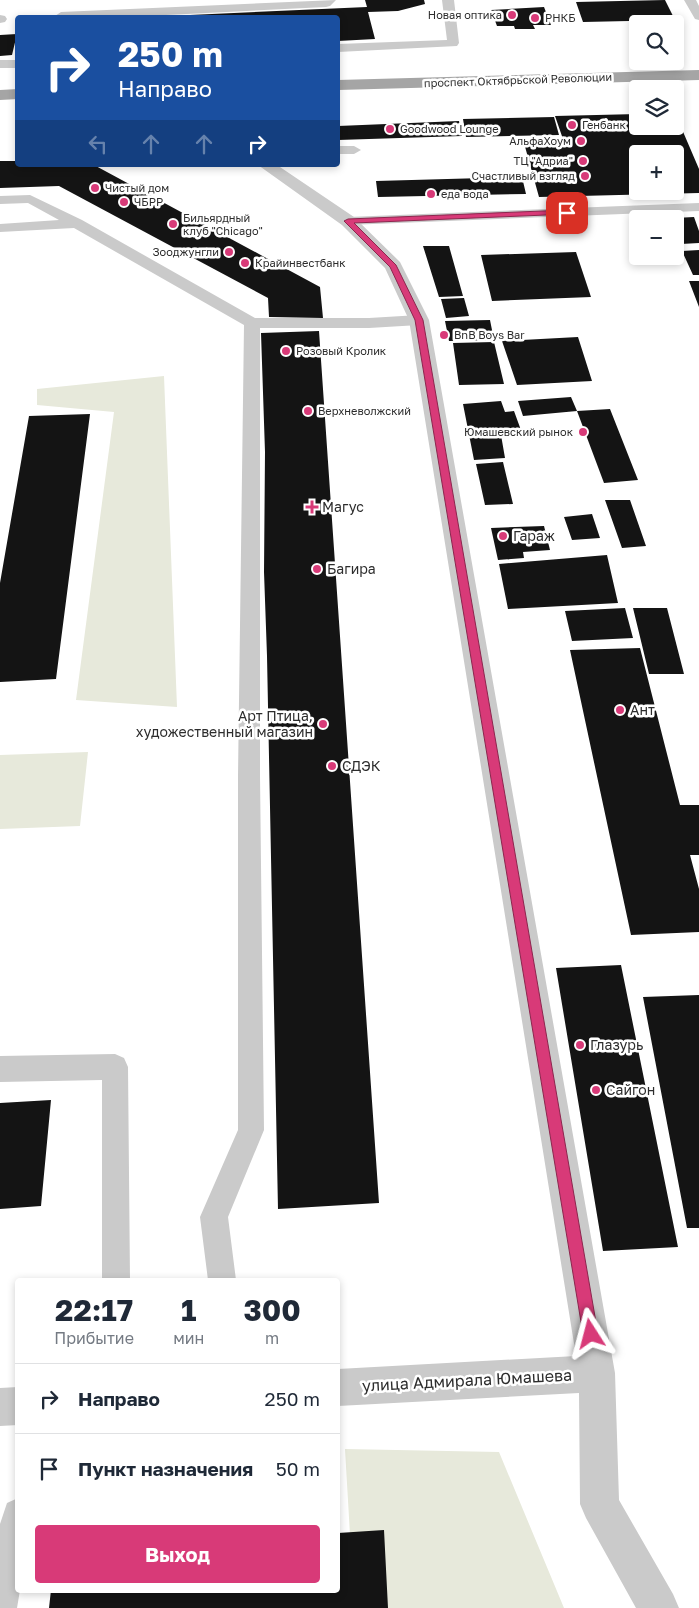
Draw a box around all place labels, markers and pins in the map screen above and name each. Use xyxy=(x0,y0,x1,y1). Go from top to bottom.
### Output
place label: Новая оптика xyxy=(428,8,502,21)
marker: Новая оптика xyxy=(506,9,518,21)
place label: РНКБ xyxy=(545,11,576,24)
marker: РНКБ xyxy=(529,12,541,24)
place label: Генбанк xyxy=(582,118,627,131)
marker: Генбанк xyxy=(566,119,578,131)
place label: Goodwood Lounge xyxy=(400,122,499,135)
marker: Goodwood Lounge xyxy=(384,123,396,135)
place label: АльфаХоум xyxy=(509,134,571,147)
marker: АльфаХоум xyxy=(575,135,587,147)
place label: ТЦ "Адриа" xyxy=(513,154,573,167)
marker: ТЦ "Адриа" xyxy=(577,155,589,167)
place label: Счастливый взгляд xyxy=(471,169,575,182)
marker: Счастливый взгляд xyxy=(579,170,591,182)
place label: Чистый дом xyxy=(105,181,169,194)
marker: Чистый дом xyxy=(89,182,101,194)
place label: еда вода xyxy=(441,187,489,200)
marker: еда вода xyxy=(425,188,437,200)
pin xyxy=(546,192,588,234)
place label: ЧБРР xyxy=(134,195,163,208)
marker: ЧБРР xyxy=(118,196,130,208)
place label: Бильярдный клуб "Chicago" xyxy=(183,211,263,237)
marker: Бильярдный клуб "Chicago" xyxy=(167,218,179,230)
place label: Зооджунгли xyxy=(153,245,219,258)
marker: Зооджунгли xyxy=(223,246,235,258)
place label: Крайинвестбанк xyxy=(255,256,346,269)
marker: Крайинвестбанк xyxy=(239,257,251,269)
place label: BnB Boys Bar xyxy=(454,328,525,341)
marker: BnB Boys Bar xyxy=(438,329,450,341)
place label: Розовый Кролик xyxy=(296,344,387,357)
marker: Розовый Кролик xyxy=(280,345,292,357)
place label: Верхневолжский xyxy=(318,404,411,417)
marker: Верхневолжский xyxy=(302,405,314,417)
place label: Юмашевский рынок xyxy=(464,425,574,438)
marker: Юмашевский рынок xyxy=(577,426,589,438)
place label: Магус xyxy=(322,498,364,515)
marker: Магус xyxy=(306,501,318,513)
place label: Гараж xyxy=(513,527,555,544)
marker: Гараж xyxy=(497,530,509,542)
place label: Багира xyxy=(327,560,376,577)
marker: Багира xyxy=(311,563,323,575)
place label: Ант xyxy=(630,701,655,718)
marker: Ант xyxy=(614,704,626,716)
place label: Арт Птица, художественный магазин xyxy=(136,707,313,740)
marker: Арт Птица, художественный магазин xyxy=(317,718,329,730)
place label: СДЭК xyxy=(342,757,381,774)
marker: СДЭК xyxy=(326,760,338,772)
place label: Глазурь xyxy=(590,1036,643,1053)
marker: Глазурь xyxy=(574,1039,586,1051)
place label: Сайгон xyxy=(606,1081,655,1098)
marker: Сайгон xyxy=(590,1084,602,1096)

